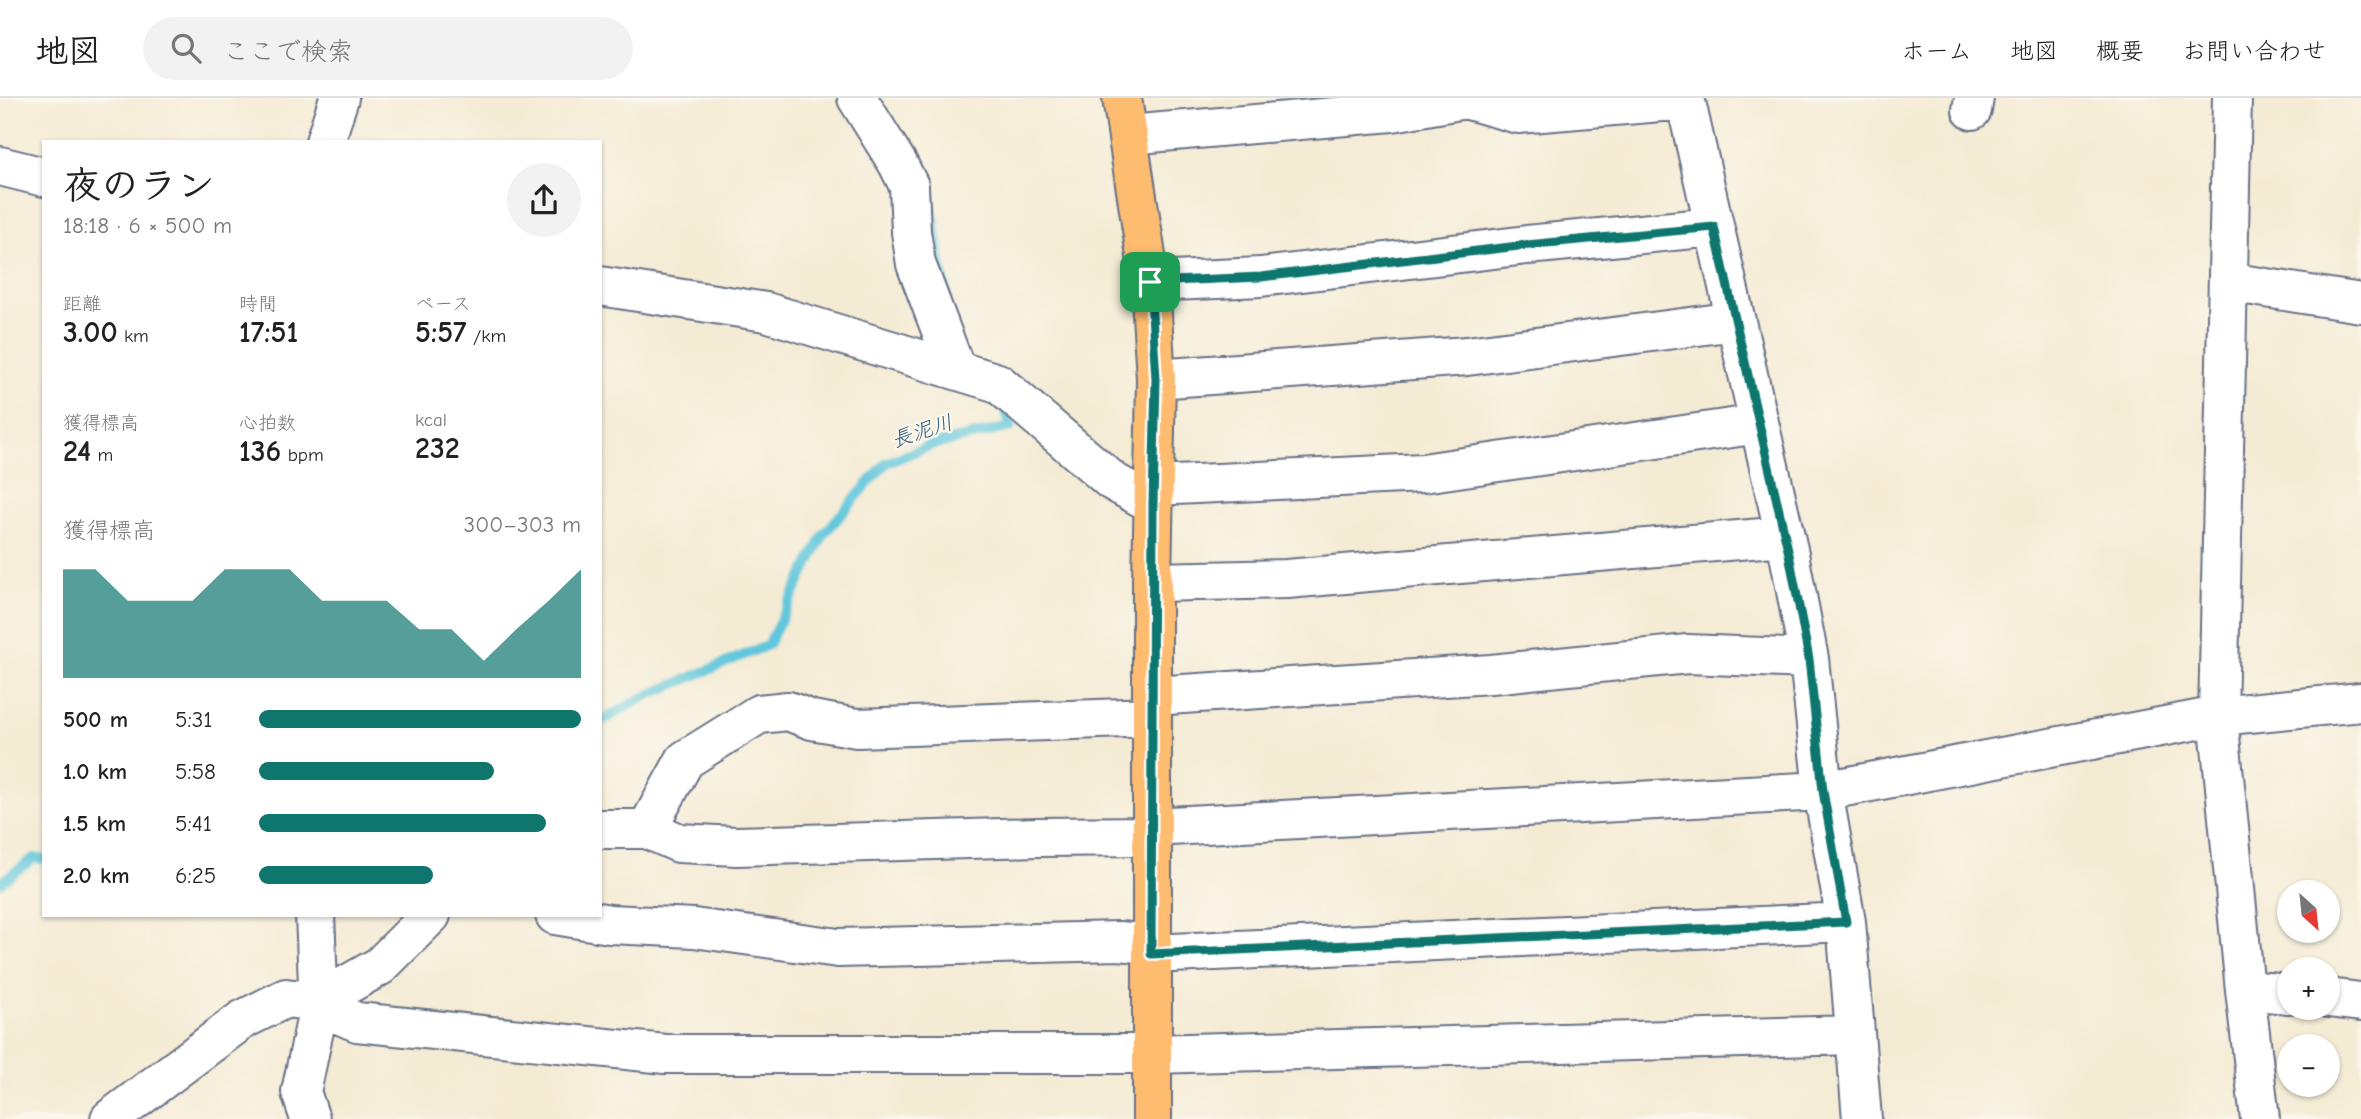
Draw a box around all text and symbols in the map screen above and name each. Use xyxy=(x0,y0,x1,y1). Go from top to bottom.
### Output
search box xyxy=(143,17,633,80)
icon: search xyxy=(167,29,205,67)
text: 地図 xyxy=(35,32,101,70)
text: ここで検索 xyxy=(223,37,353,67)
text: ホーム xyxy=(1901,37,1972,65)
text: 地図 xyxy=(2010,37,2058,65)
text: 概要 xyxy=(2096,37,2144,65)
text: お問い合わせ xyxy=(2182,37,2326,65)
button: share xyxy=(507,163,581,237)
text: 夜のラン xyxy=(63,164,215,208)
text: 18:18 · 6 × 500 m xyxy=(63,212,232,239)
pin xyxy=(1120,252,1180,312)
icon: arrive xyxy=(1131,263,1169,301)
text: 距離 xyxy=(63,293,101,315)
text: 時間 xyxy=(239,293,277,315)
text: ペース xyxy=(415,293,471,315)
text: 3.00 xyxy=(63,315,118,350)
text: 17:51 xyxy=(239,315,298,350)
text: 5:57 xyxy=(415,315,467,350)
text: km xyxy=(118,325,149,347)
text: /km xyxy=(467,325,506,347)
text: kcal xyxy=(415,409,447,431)
water label: 長泥川 xyxy=(888,410,956,452)
text: 獲得標高 xyxy=(63,412,139,434)
text: 心拍数 xyxy=(239,412,296,434)
text: 232 xyxy=(415,431,460,466)
text: 24 xyxy=(63,434,91,469)
text: 136 xyxy=(239,434,281,469)
text: m xyxy=(91,444,113,466)
text: bpm xyxy=(281,444,324,466)
text: 300–303 m xyxy=(464,511,581,538)
text: 獲得標高 xyxy=(63,517,155,544)
text: 500 m xyxy=(63,706,128,733)
text: 5:31 xyxy=(175,706,212,733)
text: 1.0 km xyxy=(63,758,127,785)
text: 5:58 xyxy=(175,758,216,785)
text: 1.5 km xyxy=(63,810,126,837)
text: 5:41 xyxy=(175,810,212,837)
text: 2.0 km xyxy=(63,862,129,889)
text: 6:25 xyxy=(175,862,216,889)
north arrow xyxy=(2277,880,2340,943)
map controls xyxy=(2277,880,2340,1097)
button: + xyxy=(2277,957,2340,1020)
button: − xyxy=(2277,1034,2340,1097)

